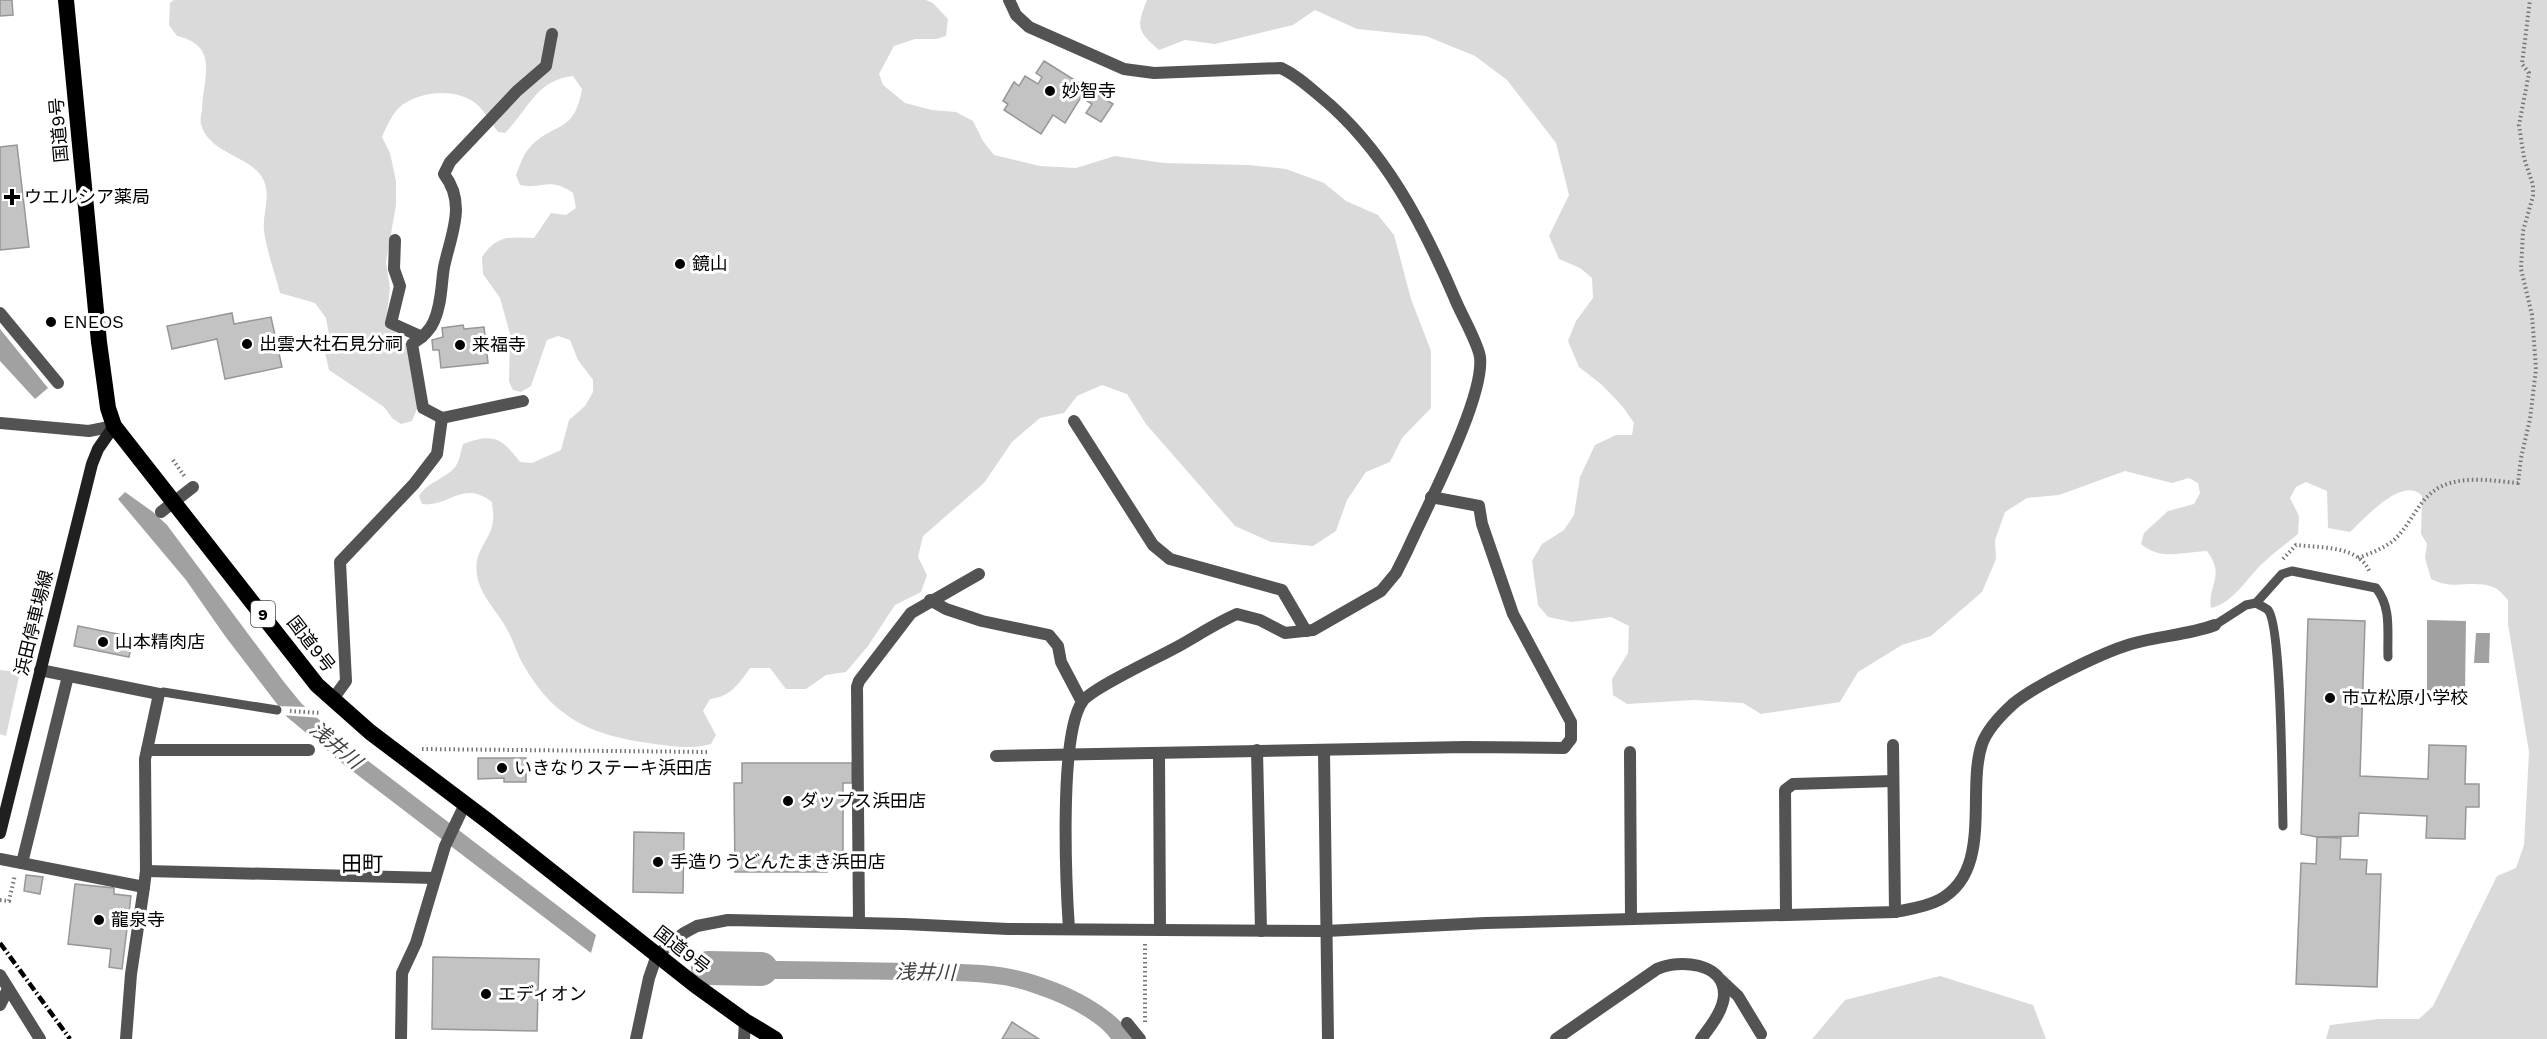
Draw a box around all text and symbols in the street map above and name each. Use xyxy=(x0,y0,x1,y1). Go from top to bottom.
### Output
place label: 妙智寺 xyxy=(1062,80,1116,101)
marker: 妙智寺 xyxy=(1043,84,1057,98)
street label: 国道9号 xyxy=(45,97,72,163)
place label: ウエルシア薬局 xyxy=(24,186,150,207)
marker: ウエルシア薬局 xyxy=(5,190,19,204)
place label: 鏡山 xyxy=(692,253,728,274)
marker: 鏡山 xyxy=(673,257,687,271)
place label: ENEOS xyxy=(63,311,124,332)
marker: ENEOS xyxy=(44,315,58,329)
place label: 出雲大社石見分祠 xyxy=(259,333,403,354)
place label: 来福寺 xyxy=(472,334,526,355)
marker: 出雲大社石見分祠 xyxy=(240,337,254,351)
marker: 来福寺 xyxy=(453,338,467,352)
street label: 浜田停車場線 xyxy=(10,568,57,678)
road number: 9 xyxy=(251,601,275,627)
street label: 国道9号 xyxy=(283,612,340,676)
place label: 山本精肉店 xyxy=(115,631,205,652)
marker: 山本精肉店 xyxy=(96,635,110,649)
place label: 市立松原小学校 xyxy=(2342,687,2468,708)
marker: 市立松原小学校 xyxy=(2323,691,2337,705)
water label: 浅井川 xyxy=(305,717,368,775)
place label: いきなりステーキ浜田店 xyxy=(514,757,712,778)
marker: いきなりステーキ浜田店 xyxy=(495,761,509,775)
place label: ダップス浜田店 xyxy=(800,790,926,811)
marker: ダップス浜田店 xyxy=(781,794,795,808)
district label: 田町 xyxy=(341,851,383,876)
place label: 手造りうどんたまき浜田店 xyxy=(670,851,885,872)
marker: 手造りうどんたまき浜田店 xyxy=(651,855,665,869)
place label: 龍泉寺 xyxy=(111,909,165,930)
marker: 龍泉寺 xyxy=(92,913,106,927)
street label: 国道9号 xyxy=(650,921,714,978)
water label: 浅井川 xyxy=(895,959,957,985)
place label: エディオン xyxy=(498,983,587,1004)
marker: エディオン xyxy=(479,987,493,1001)

